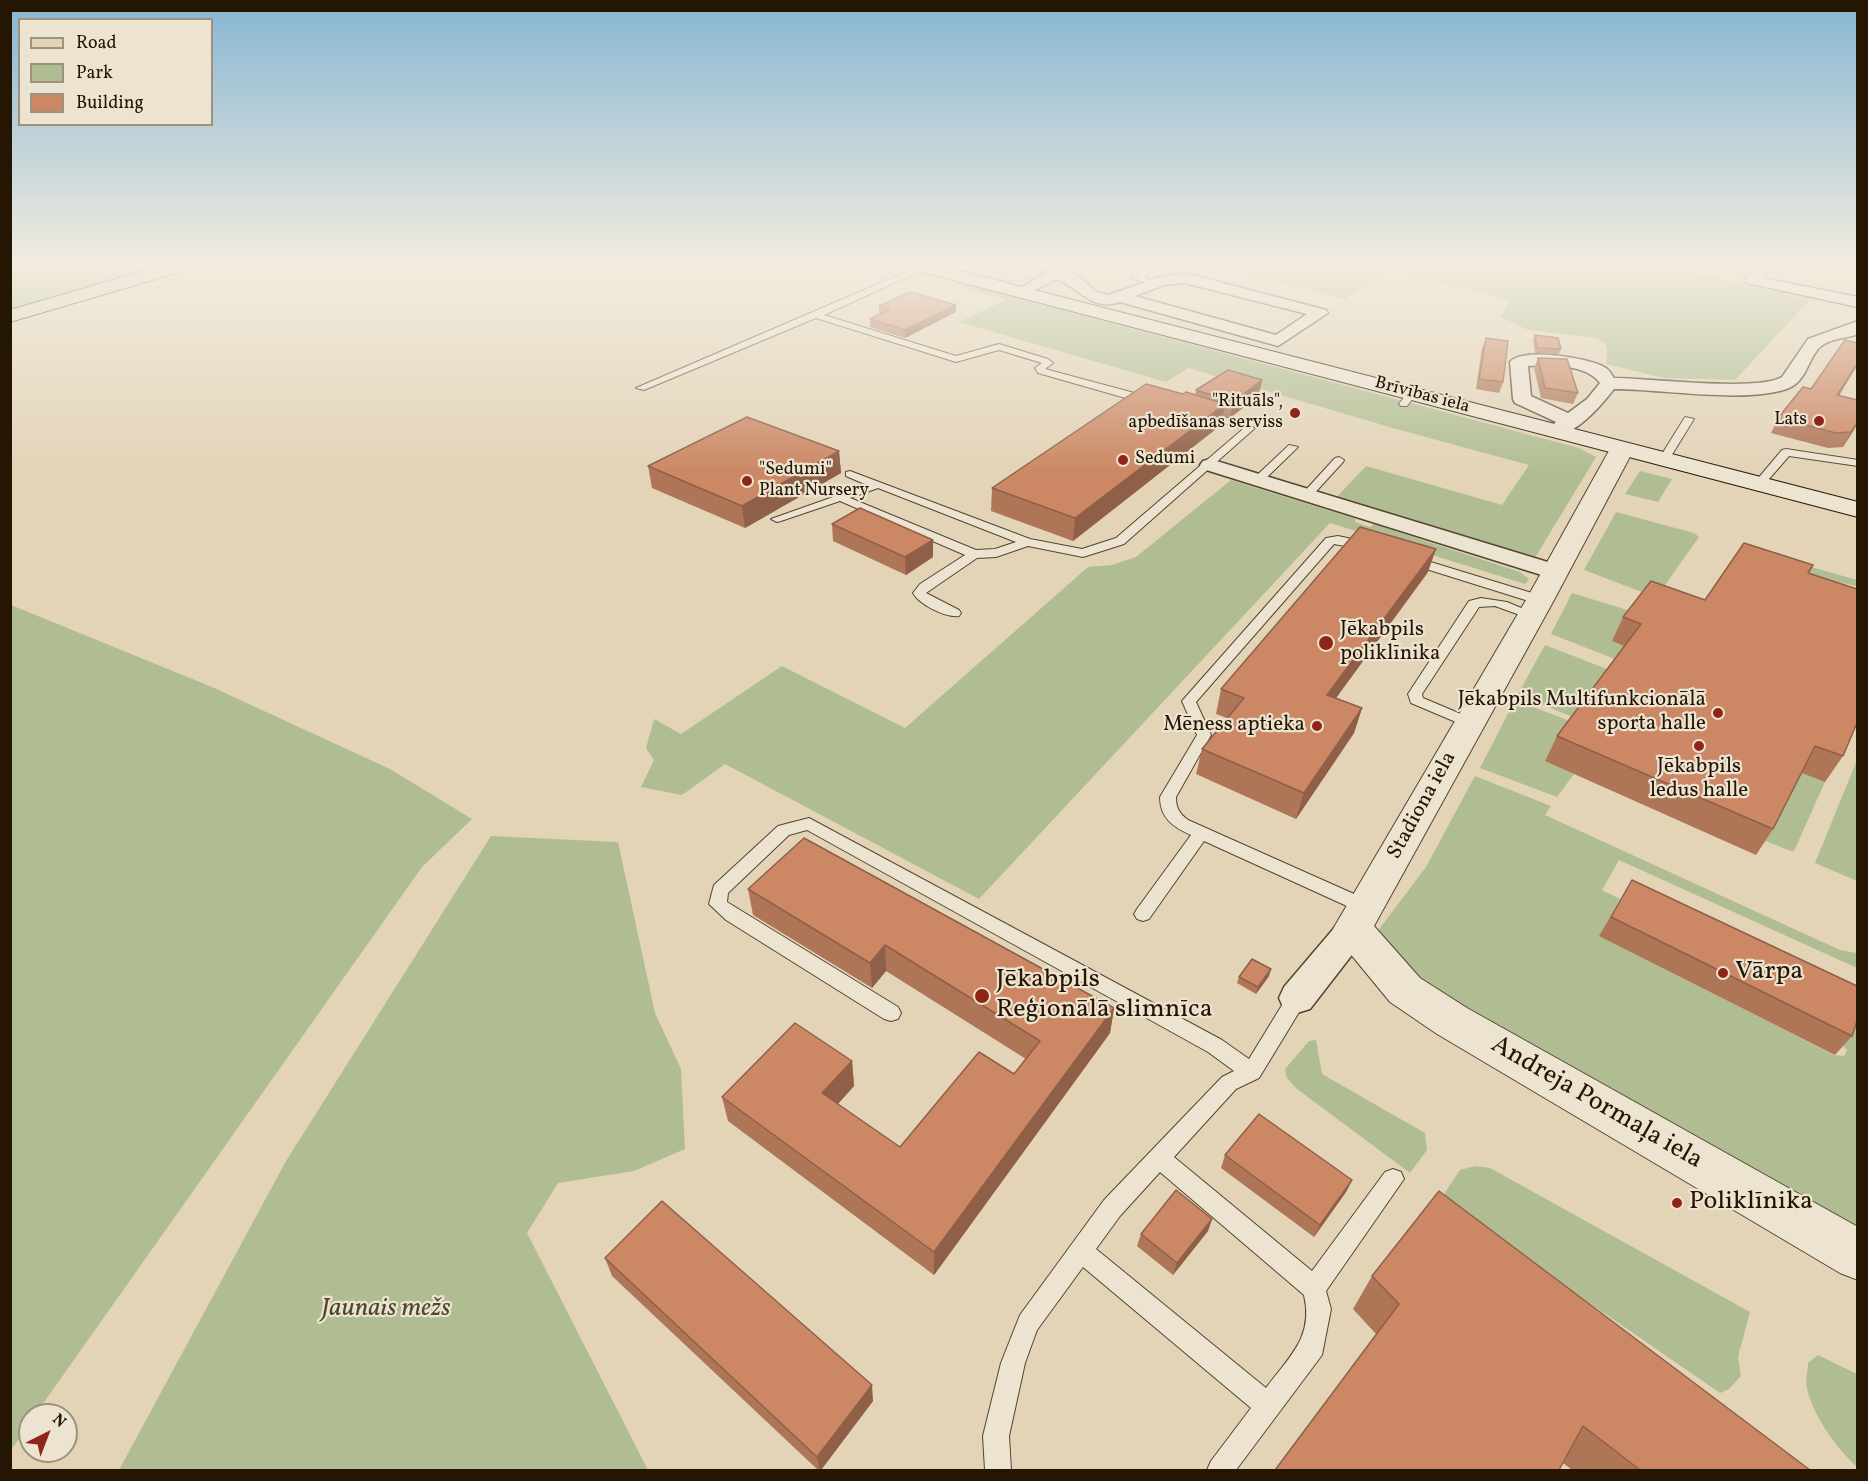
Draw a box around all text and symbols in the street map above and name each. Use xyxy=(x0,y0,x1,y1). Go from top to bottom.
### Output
legend xyxy=(18,18,213,126)
text: Road xyxy=(76,31,117,56)
text: Park xyxy=(76,61,113,86)
text: Building xyxy=(76,91,144,116)
street label: Brīvības iela xyxy=(1372,373,1472,419)
place label: "Rituāls", apbedīšanas serviss xyxy=(1128,392,1283,434)
marker: "Rituāls", apbedīšanas serviss xyxy=(1288,406,1302,420)
place label: Lats xyxy=(1774,410,1807,432)
marker: Lats xyxy=(1812,414,1826,428)
place label: Sedumi xyxy=(1135,449,1195,471)
marker: Sedumi xyxy=(1116,453,1130,467)
place label: "Sedumi" Plant Nursery xyxy=(759,460,869,502)
marker: "Sedumi" Plant Nursery xyxy=(740,474,754,488)
place label: Jēkabpils poliklīnika xyxy=(1340,618,1440,668)
marker: Jēkabpils poliklīnika xyxy=(1317,634,1335,652)
place label: Jēkabpils Multifunkcionālā sporta halle xyxy=(1458,688,1706,738)
marker: Jēkabpils Multifunkcionālā sporta halle xyxy=(1711,706,1725,720)
place label: Mēness aptieka xyxy=(1163,713,1305,739)
marker: Mēness aptieka xyxy=(1310,719,1324,733)
marker: Jēkabpils ledus halle xyxy=(1692,739,1706,753)
street label: Stadiona iela xyxy=(1383,748,1463,864)
place label: Jēkabpils ledus halle xyxy=(1650,755,1748,805)
place label: Vārpa xyxy=(1735,957,1803,989)
place label: Jēkabpils Reģionālā slimnīca xyxy=(996,965,1213,1026)
marker: Vārpa xyxy=(1716,966,1730,980)
marker: Jēkabpils Reģionālā slimnīca xyxy=(973,987,991,1005)
street label: Andreja Pormaļa iela xyxy=(1485,1031,1707,1177)
place label: Poliklīnika xyxy=(1689,1187,1813,1219)
marker: Poliklīnika xyxy=(1670,1196,1684,1210)
park label: Jaunais mežs xyxy=(321,1294,451,1326)
north arrow xyxy=(18,1403,78,1463)
text: N xyxy=(47,1409,70,1433)

